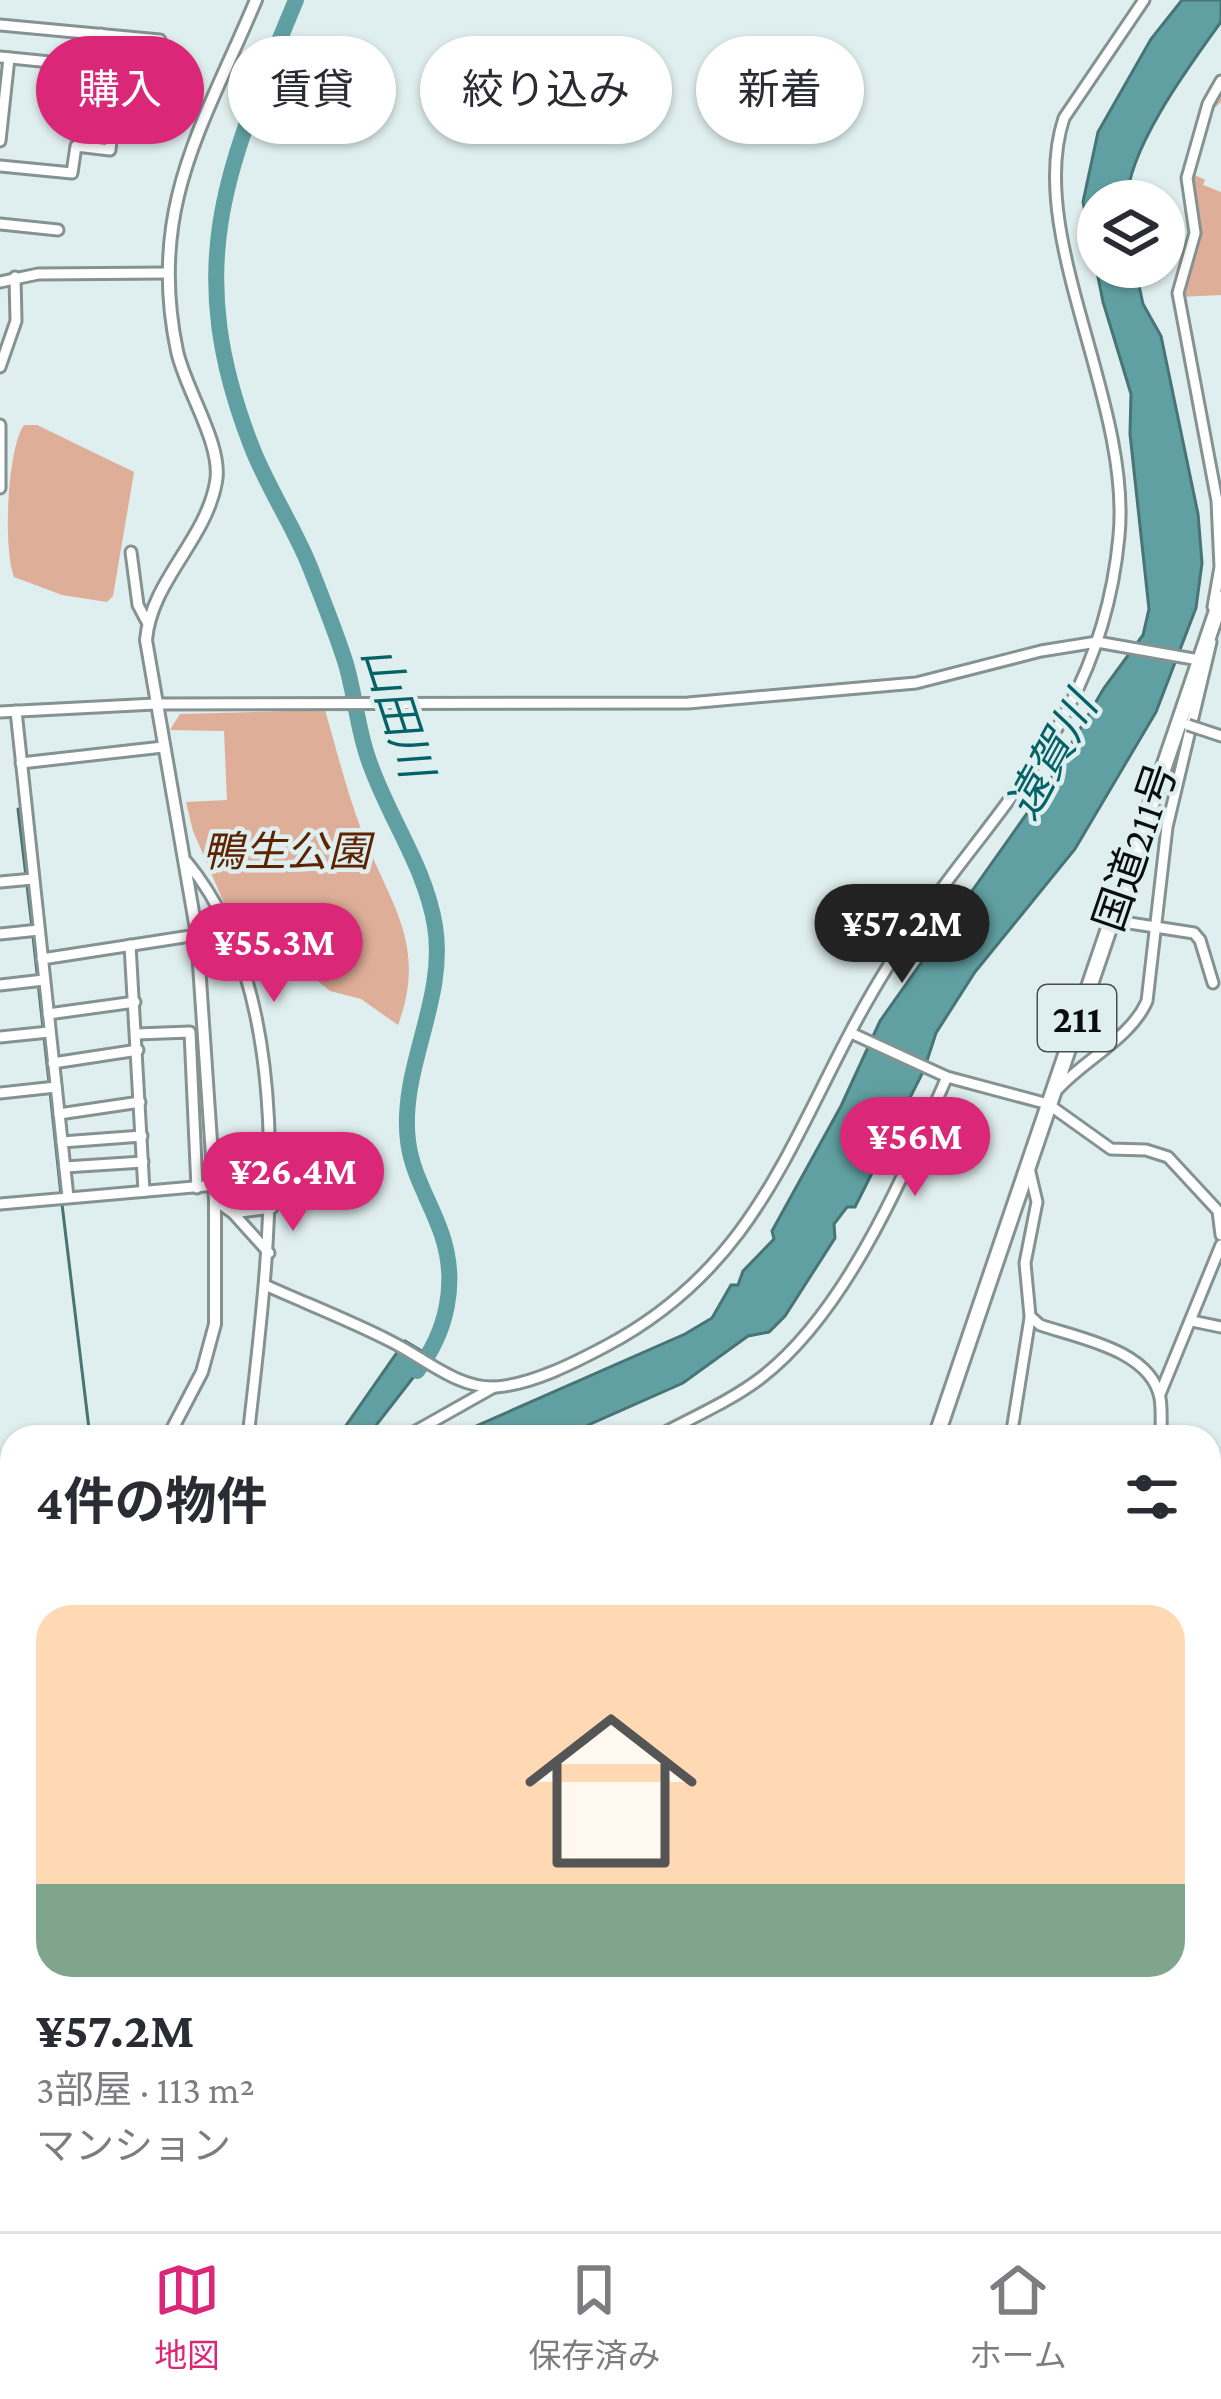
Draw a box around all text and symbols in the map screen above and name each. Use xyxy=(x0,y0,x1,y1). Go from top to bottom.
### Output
chip: 購入 xyxy=(36,36,204,144)
chip: 賃貸 xyxy=(228,36,396,144)
chip: 絞り込み xyxy=(420,36,672,144)
chip: 新着 xyxy=(696,36,864,144)
map controls xyxy=(1077,180,1185,288)
button: layers xyxy=(1077,180,1185,288)
water label: 山田川 xyxy=(352,640,443,788)
water label: 遠賀川 xyxy=(997,681,1109,827)
street label: 国道211号 xyxy=(1084,757,1186,937)
park label: 鴨生公園 xyxy=(202,828,375,875)
pin: ¥57.2M xyxy=(804,884,1000,986)
text: ¥57.2M xyxy=(841,901,963,944)
pin: ¥55.3M xyxy=(176,903,372,1005)
text: ¥55.3M xyxy=(213,920,335,963)
road number: 211 xyxy=(1038,985,1116,1051)
pin: ¥56M xyxy=(844,1097,986,1199)
text: ¥56M xyxy=(867,1114,963,1157)
pin: ¥26.4M xyxy=(195,1132,391,1234)
text: ¥26.4M xyxy=(229,1149,357,1192)
icon: filters xyxy=(1119,1464,1185,1530)
text: 4件の物件 xyxy=(36,1473,268,1530)
icon: home xyxy=(503,1683,719,1899)
text: ¥57.2M xyxy=(36,2001,194,2058)
text: 3部屋 · 113 m² xyxy=(36,2068,255,2111)
text: マンション xyxy=(36,2124,231,2167)
tab: 地図 xyxy=(154,2257,220,2377)
tab: 保存済み xyxy=(528,2257,660,2377)
tab: ホーム xyxy=(969,2257,1067,2377)

